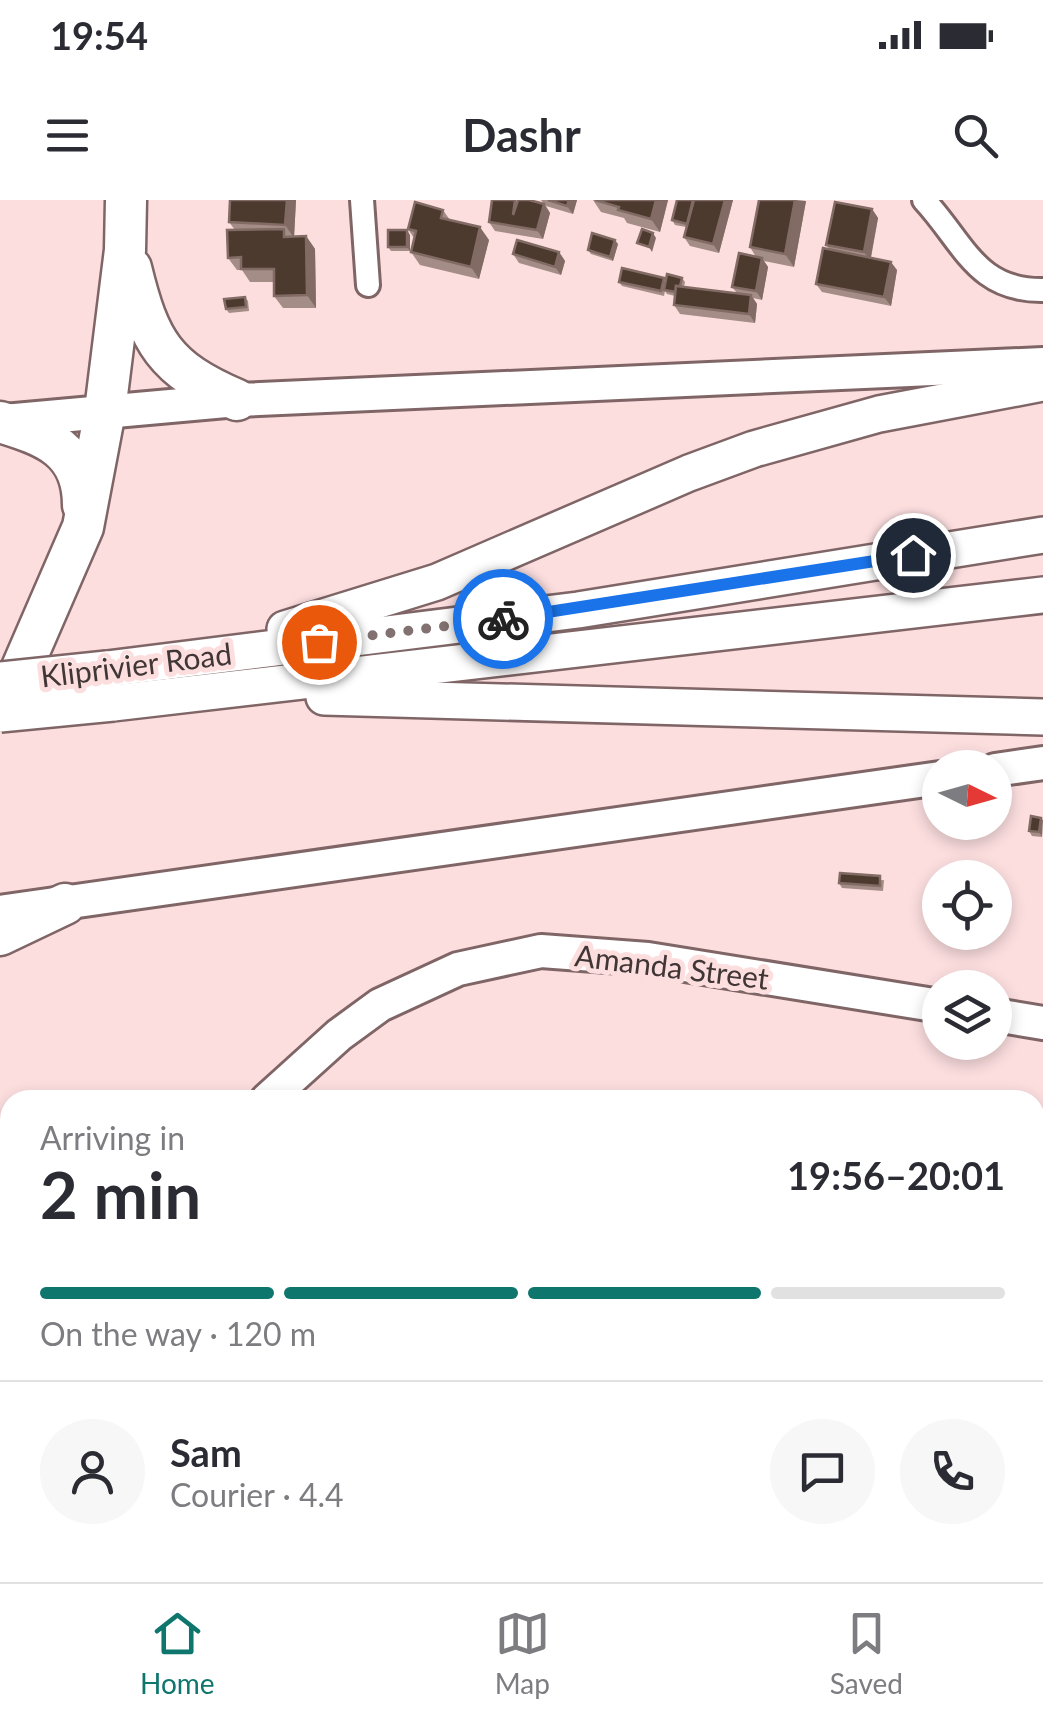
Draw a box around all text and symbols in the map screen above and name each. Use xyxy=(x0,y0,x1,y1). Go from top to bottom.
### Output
text: 19:54 xyxy=(50,12,148,58)
icon: menu xyxy=(40,108,95,163)
text: Dashr xyxy=(462,108,581,162)
icon: search xyxy=(948,108,1003,163)
pin xyxy=(871,513,956,598)
icon: home xyxy=(886,528,941,583)
courier xyxy=(453,569,553,669)
icon: bike xyxy=(476,592,531,647)
pin xyxy=(277,600,362,685)
icon: bag xyxy=(292,615,347,670)
street label: Kliprivier Road xyxy=(38,634,234,694)
north arrow xyxy=(922,750,1012,840)
map controls xyxy=(922,750,1012,1060)
button: locate xyxy=(922,860,1012,950)
street label: Amanda Street xyxy=(573,936,771,996)
button: layers xyxy=(922,970,1012,1060)
text: Arriving in xyxy=(40,1118,185,1157)
text: 19:56–20:01 xyxy=(787,1152,1005,1198)
text: 2 min xyxy=(40,1155,201,1233)
text: On the way · 120 m xyxy=(40,1314,316,1353)
button: person xyxy=(40,1419,145,1524)
button: chat xyxy=(770,1419,875,1524)
button: phone xyxy=(900,1419,1005,1524)
text: Sam xyxy=(170,1429,242,1475)
text: Courier · 4.4 xyxy=(170,1475,344,1514)
tab: Home xyxy=(140,1606,215,1700)
tab: Map xyxy=(495,1606,550,1700)
tab: Saved xyxy=(830,1606,903,1700)

